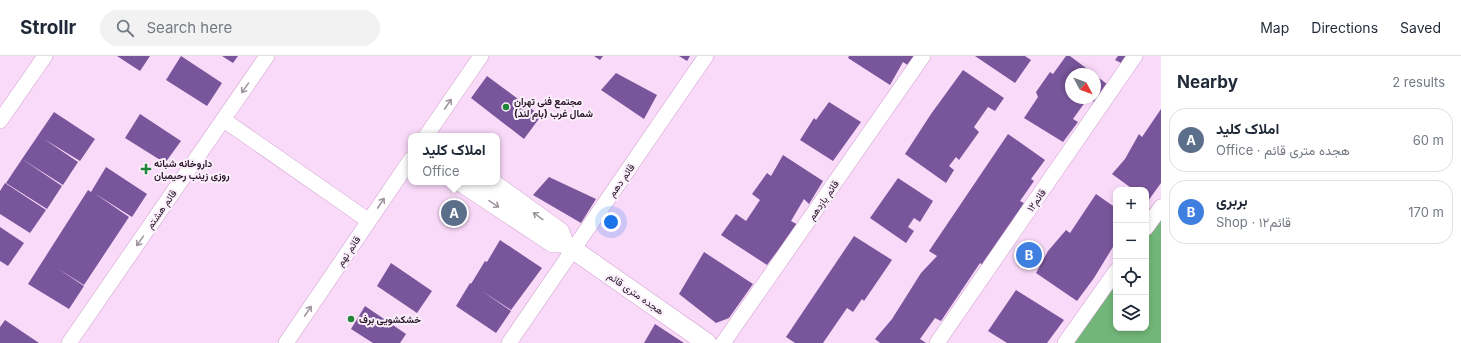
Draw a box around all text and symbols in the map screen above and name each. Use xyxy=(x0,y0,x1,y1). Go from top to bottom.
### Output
search box xyxy=(100,10,380,46)
text: Strollr xyxy=(20,16,76,39)
icon: search xyxy=(114,17,136,39)
text: Search here xyxy=(146,18,232,37)
text: Map xyxy=(1260,19,1289,36)
text: Directions xyxy=(1311,19,1378,36)
text: Saved xyxy=(1400,19,1441,36)
north arrow xyxy=(1065,68,1101,104)
text: Nearby xyxy=(1177,72,1238,92)
text: 2 results xyxy=(1392,74,1445,90)
one-way arrow xyxy=(241,82,249,93)
place label: مجتمع فنی تهران شمال غرب (بام لند) xyxy=(514,95,593,120)
one-way arrow xyxy=(444,99,452,110)
marker: مجتمع فنی تهران شمال غرب (بام لند) xyxy=(501,102,511,112)
text: املاک کلید xyxy=(1216,119,1279,138)
text: A xyxy=(1186,132,1196,148)
text: 60 m xyxy=(1413,132,1444,148)
popup xyxy=(408,133,500,185)
text: املاک کلید xyxy=(422,140,486,159)
text: Office · هجده متری قائم xyxy=(1216,142,1350,158)
place label: داروخانه شبانه روزی زینب رحیمیان xyxy=(154,157,230,182)
street label: قائم دهم xyxy=(605,161,638,199)
text: Office xyxy=(422,163,460,179)
marker: داروخانه شبانه روزی زینب رحیمیان xyxy=(141,164,151,174)
street label: قائم یازدهم xyxy=(805,177,842,223)
street label: قائم۱۲ xyxy=(1024,186,1049,214)
street label: قائم هشتم xyxy=(143,187,180,231)
map controls xyxy=(1113,187,1149,331)
button: + xyxy=(1113,187,1149,223)
text: بربری xyxy=(1216,191,1248,210)
one-way arrow xyxy=(377,198,385,209)
pin: A xyxy=(441,198,467,228)
one-way arrow xyxy=(488,200,499,208)
text: B xyxy=(1187,204,1195,220)
text: 170 m xyxy=(1408,204,1444,220)
one-way arrow xyxy=(533,212,544,220)
your location xyxy=(601,212,621,232)
text: Shop · قائم۱۲ xyxy=(1216,214,1291,230)
button: − xyxy=(1113,223,1149,259)
street label: قائم نهم xyxy=(334,233,363,269)
one-way arrow xyxy=(136,235,144,246)
pin: B xyxy=(1016,240,1042,270)
button: locate xyxy=(1113,259,1149,295)
street label: هجده متری قائم xyxy=(605,269,666,318)
button: layers xyxy=(1113,295,1149,331)
one-way arrow xyxy=(304,306,312,317)
place label: خشکشویی برف xyxy=(359,313,421,326)
marker: خشکشویی برف xyxy=(346,314,356,324)

